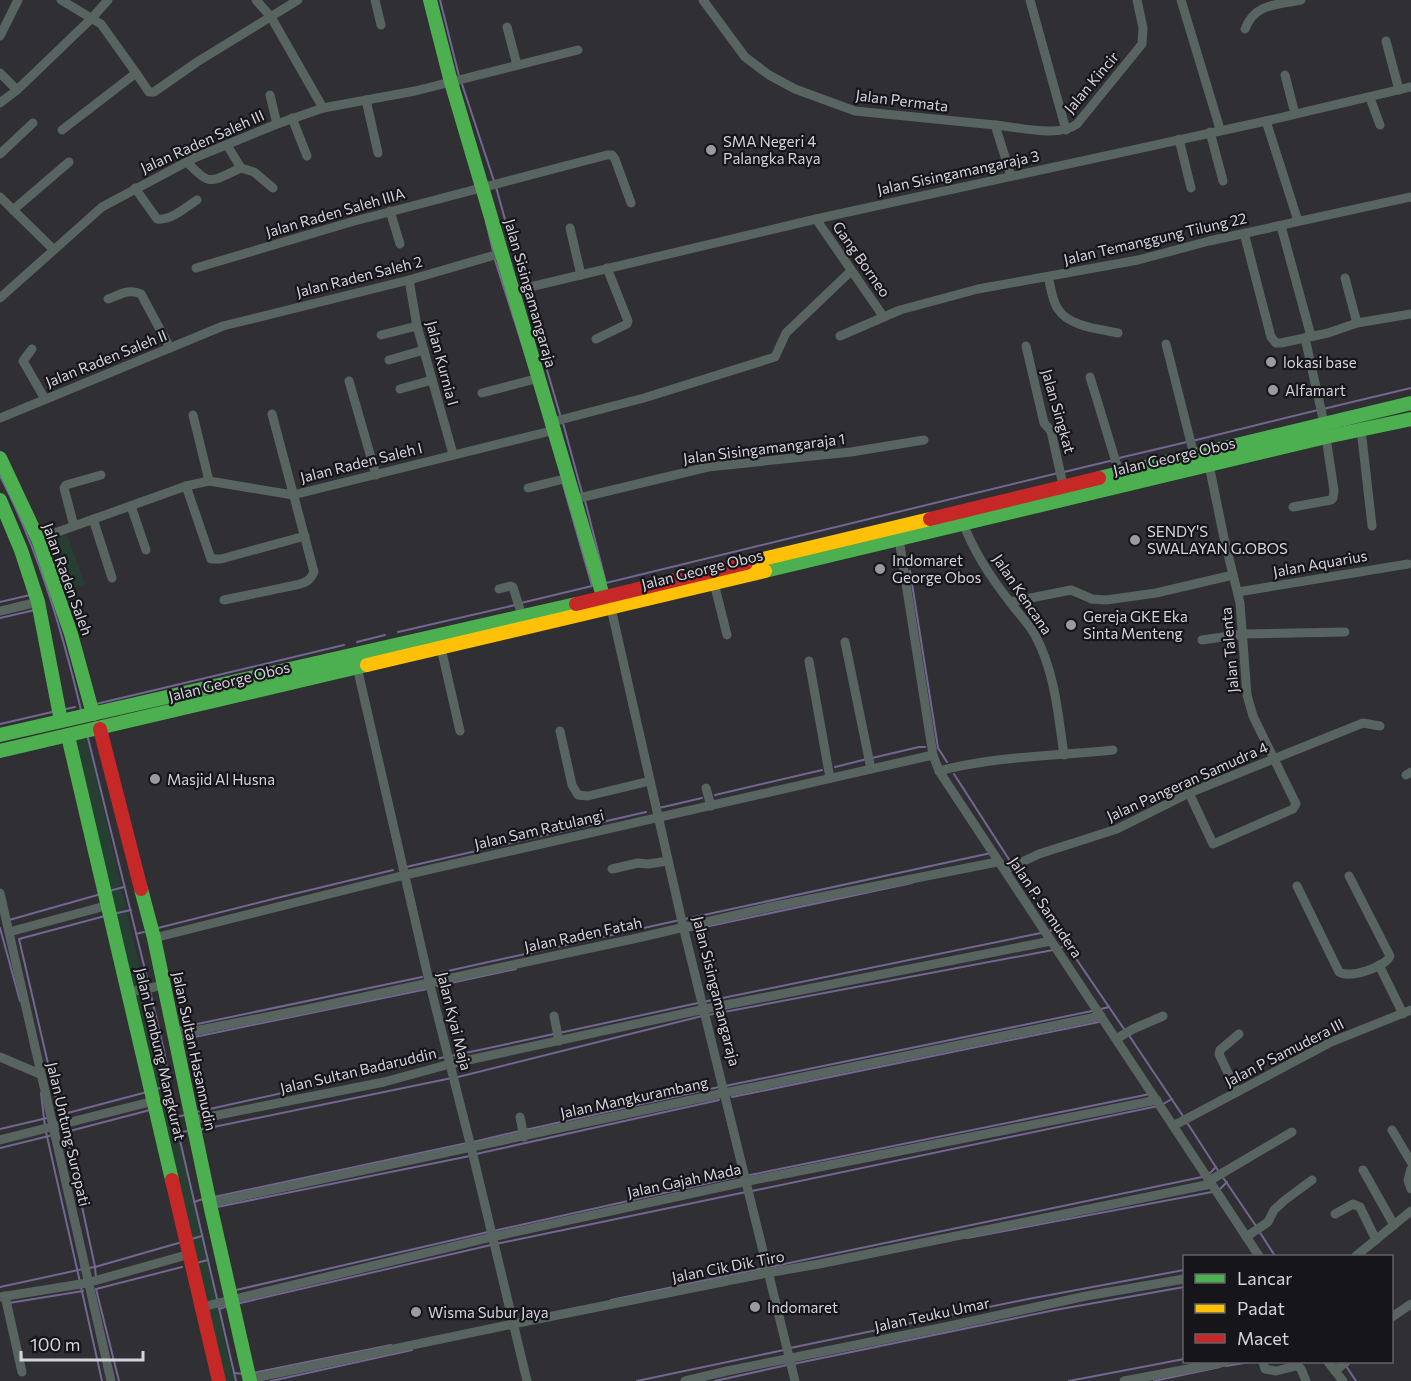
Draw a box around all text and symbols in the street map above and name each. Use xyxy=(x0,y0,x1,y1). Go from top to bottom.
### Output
street label: Jalan Kincir xyxy=(1060,47,1122,117)
street label: Jalan Permata xyxy=(855,85,949,115)
street label: Jalan Raden Saleh III xyxy=(137,106,267,176)
place label: SMA Negeri 4 Palangka Raya xyxy=(723,132,821,167)
marker: SMA Negeri 4 Palangka Raya xyxy=(704,143,718,157)
street label: Jalan Sisingamangaraja 3 xyxy=(875,146,1041,198)
street label: Jalan Raden Saleh IIIA xyxy=(263,184,407,240)
street label: Jalan Temanggung Tilung 22 xyxy=(1062,208,1248,268)
street label: Jalan Sisingamangaraja xyxy=(501,217,561,369)
street label: Gang Borneo xyxy=(829,218,895,300)
street label: Jalan Raden Saleh 2 xyxy=(294,252,424,300)
street label: Jalan Kurnia I xyxy=(423,319,463,407)
street label: Jalan Raden Saleh II xyxy=(43,325,169,391)
place label: lokasi base xyxy=(1283,353,1357,371)
marker: lokasi base xyxy=(1264,355,1278,369)
street label: Jalan Singkat xyxy=(1038,367,1080,455)
place label: Alfamart xyxy=(1285,381,1346,399)
marker: Alfamart xyxy=(1266,383,1280,397)
street label: Jalan Sisingamangaraja 1 xyxy=(682,429,846,467)
street label: Jalan George Obos xyxy=(1111,433,1237,479)
street label: Jalan Raden Saleh I xyxy=(298,438,424,486)
street label: Jalan Raden Saleh xyxy=(39,520,97,638)
place label: SENDY'S SWALAYAN G.OBOS xyxy=(1147,522,1288,557)
marker: SENDY'S SWALAYAN G.OBOS xyxy=(1128,533,1142,547)
street label: Jalan George Obos xyxy=(639,545,765,593)
street label: Jalan Aquarius xyxy=(1271,546,1369,580)
street label: Jalan Kencana xyxy=(990,550,1056,638)
place label: Indomaret George Obos xyxy=(892,551,982,586)
marker: Indomaret George Obos xyxy=(873,562,887,576)
street label: Jalan Talenta xyxy=(1216,606,1242,694)
place label: Gereja GKE Eka Sinta Menteng xyxy=(1083,607,1188,642)
marker: Gereja GKE Eka Sinta Menteng xyxy=(1064,618,1078,632)
street label: Jalan George Obos xyxy=(166,657,292,705)
street label: Jalan Pangeran Samudra 4 xyxy=(1104,737,1270,825)
place label: Masjid Al Husna xyxy=(167,770,275,788)
marker: Masjid Al Husna xyxy=(148,772,162,786)
street label: Jalan Sam Ratulangi xyxy=(472,805,606,853)
street label: Jalan P. Samudera xyxy=(1006,853,1086,961)
street label: Jalan Raden Fatah xyxy=(522,913,644,955)
street label: Jalan Sisingamangaraja xyxy=(690,914,744,1068)
street label: Jalan Lambung Mangkurat xyxy=(132,966,190,1142)
street label: Jalan Sultan Hasannudin xyxy=(169,970,221,1132)
street label: Jalan Kyai Maja xyxy=(434,970,476,1072)
street label: Jalan P Samudera III xyxy=(1221,1014,1347,1090)
street label: Jalan Sultan Badaruddin xyxy=(278,1043,438,1097)
street label: Jalan Untung Suropati xyxy=(44,1060,94,1208)
street label: Jalan Mangkurambang xyxy=(558,1073,710,1121)
street label: Jalan Gajah Mada xyxy=(625,1159,743,1201)
street label: Jalan Cik Dik Tiro xyxy=(670,1246,786,1286)
legend xyxy=(1183,1255,1393,1363)
text: Lancar xyxy=(1237,1267,1293,1289)
street label: Jalan Teuku Umar xyxy=(873,1293,991,1335)
text: Padat xyxy=(1237,1297,1285,1319)
place label: Indomaret xyxy=(767,1298,838,1316)
marker: Indomaret xyxy=(748,1300,762,1314)
place label: Wisma Subur Jaya xyxy=(428,1303,549,1321)
marker: Wisma Subur Jaya xyxy=(409,1305,423,1319)
scale bar xyxy=(21,1324,142,1362)
text: Macet xyxy=(1237,1327,1289,1349)
text: 100 m xyxy=(30,1333,80,1355)

